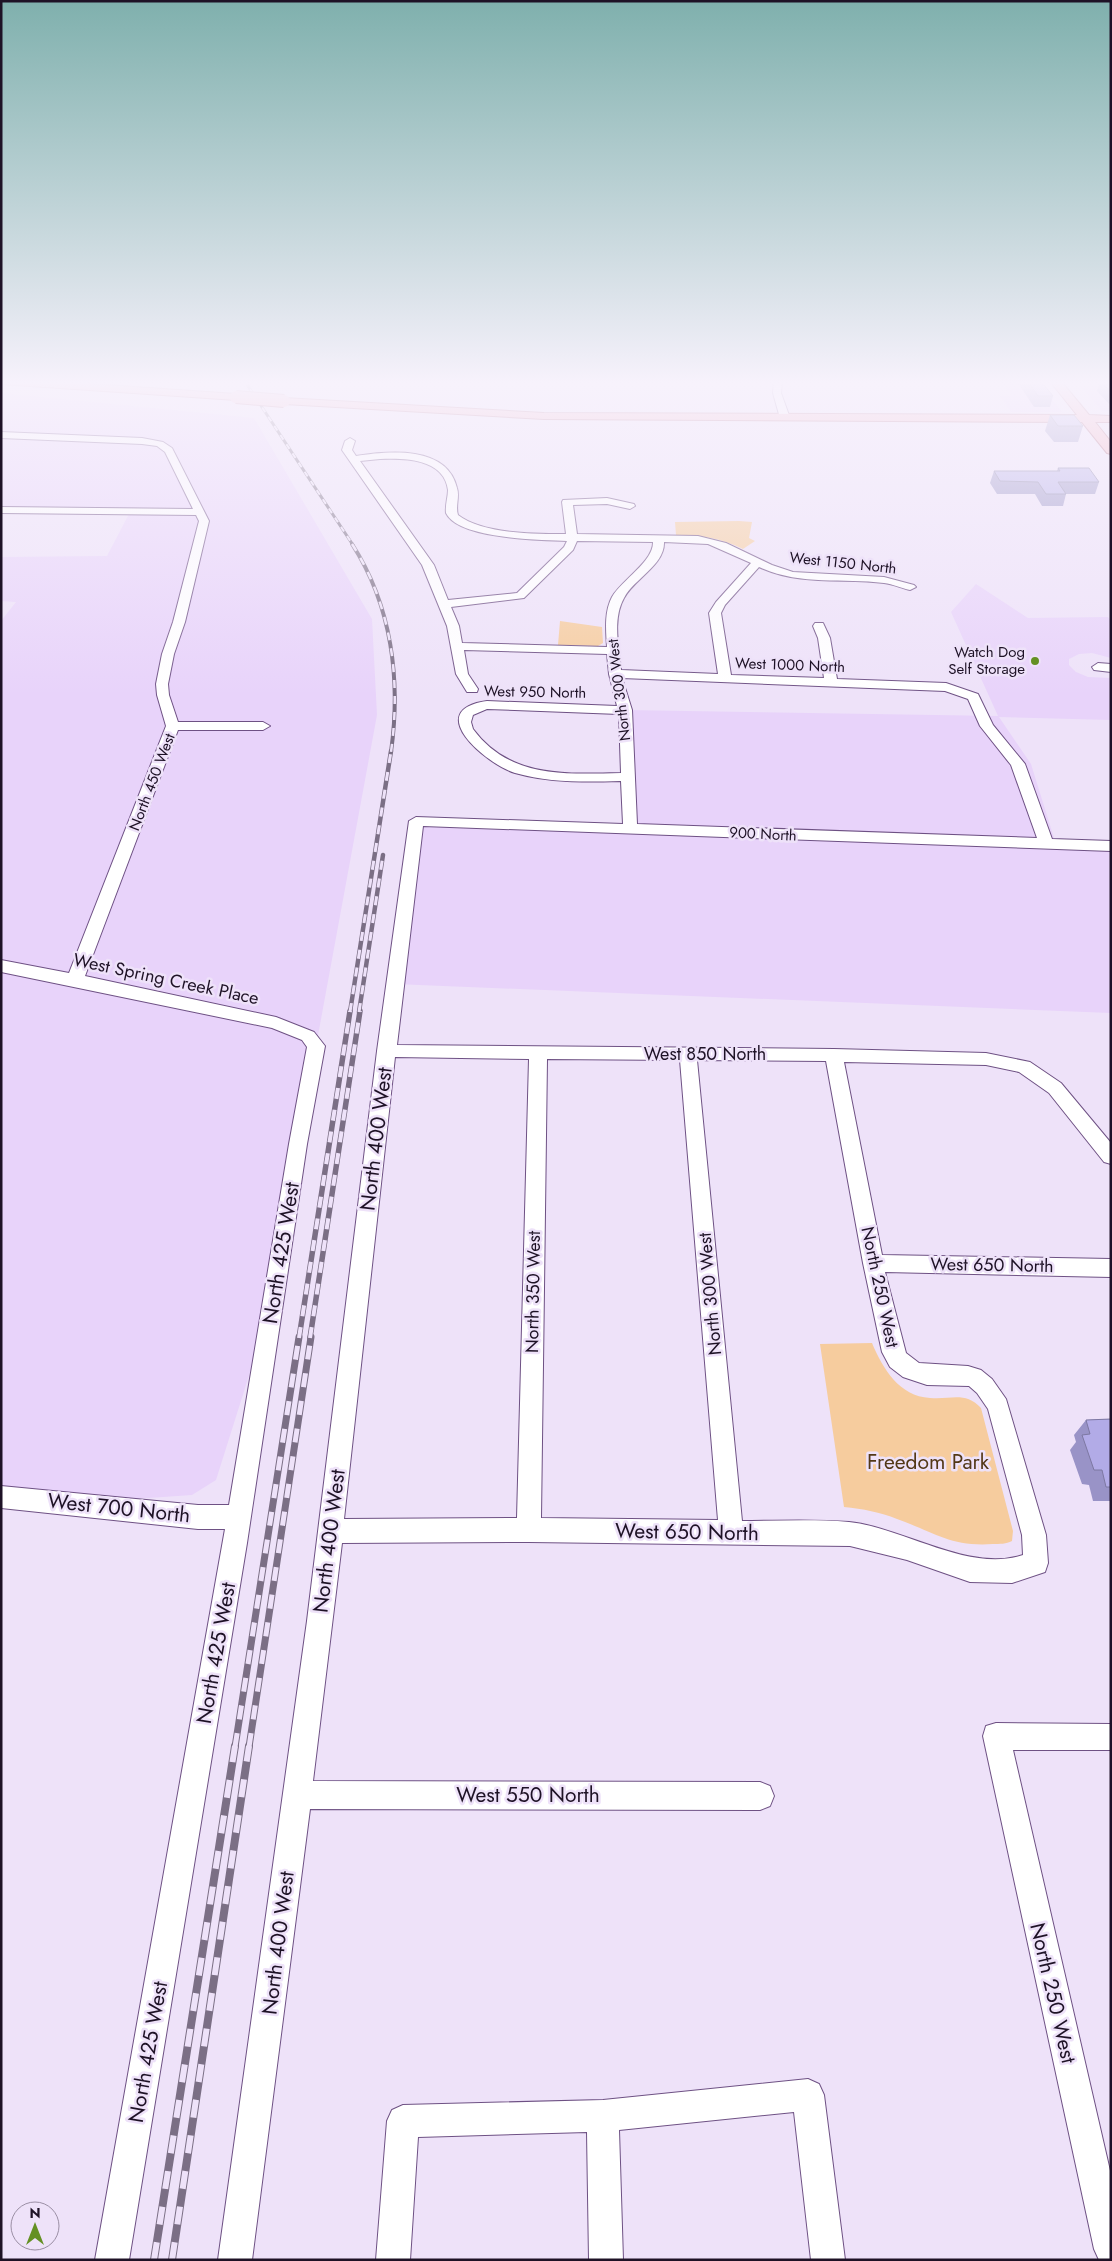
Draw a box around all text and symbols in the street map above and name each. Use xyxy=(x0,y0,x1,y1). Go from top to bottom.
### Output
street label: West 1150 North xyxy=(788,546,898,580)
street label: North 300 West xyxy=(602,637,636,742)
place label: Watch Dog Self Storage xyxy=(948,641,1025,680)
street label: West 1000 North xyxy=(735,652,845,678)
marker: Watch Dog Self Storage xyxy=(1029,655,1041,667)
street label: West 950 North xyxy=(484,680,586,704)
street label: North 450 West xyxy=(123,730,181,834)
street label: 900 North xyxy=(729,821,797,847)
street label: West Spring Creek Place xyxy=(71,947,261,1011)
street label: West 850 North xyxy=(644,1041,766,1067)
street label: North 400 West xyxy=(352,1065,400,1213)
street label: North 425 West xyxy=(255,1180,307,1326)
street label: North 250 West xyxy=(855,1224,906,1350)
street label: North 350 West xyxy=(519,1230,547,1353)
street label: North 300 West xyxy=(692,1231,728,1356)
street label: West 650 North xyxy=(930,1251,1054,1279)
park label: Freedom Park xyxy=(867,1447,990,1477)
street label: North 400 West xyxy=(305,1467,353,1615)
street label: West 700 North xyxy=(46,1486,192,1530)
street label: West 650 North xyxy=(615,1516,759,1548)
street label: North 425 West xyxy=(189,1580,243,1726)
street label: West 550 North xyxy=(456,1780,600,1810)
street label: North 400 West xyxy=(254,1869,302,2017)
street label: North 250 West xyxy=(1022,1920,1084,2066)
street label: North 425 West xyxy=(121,1979,175,2125)
north arrow xyxy=(10,2201,60,2251)
text: N xyxy=(29,2203,41,2223)

